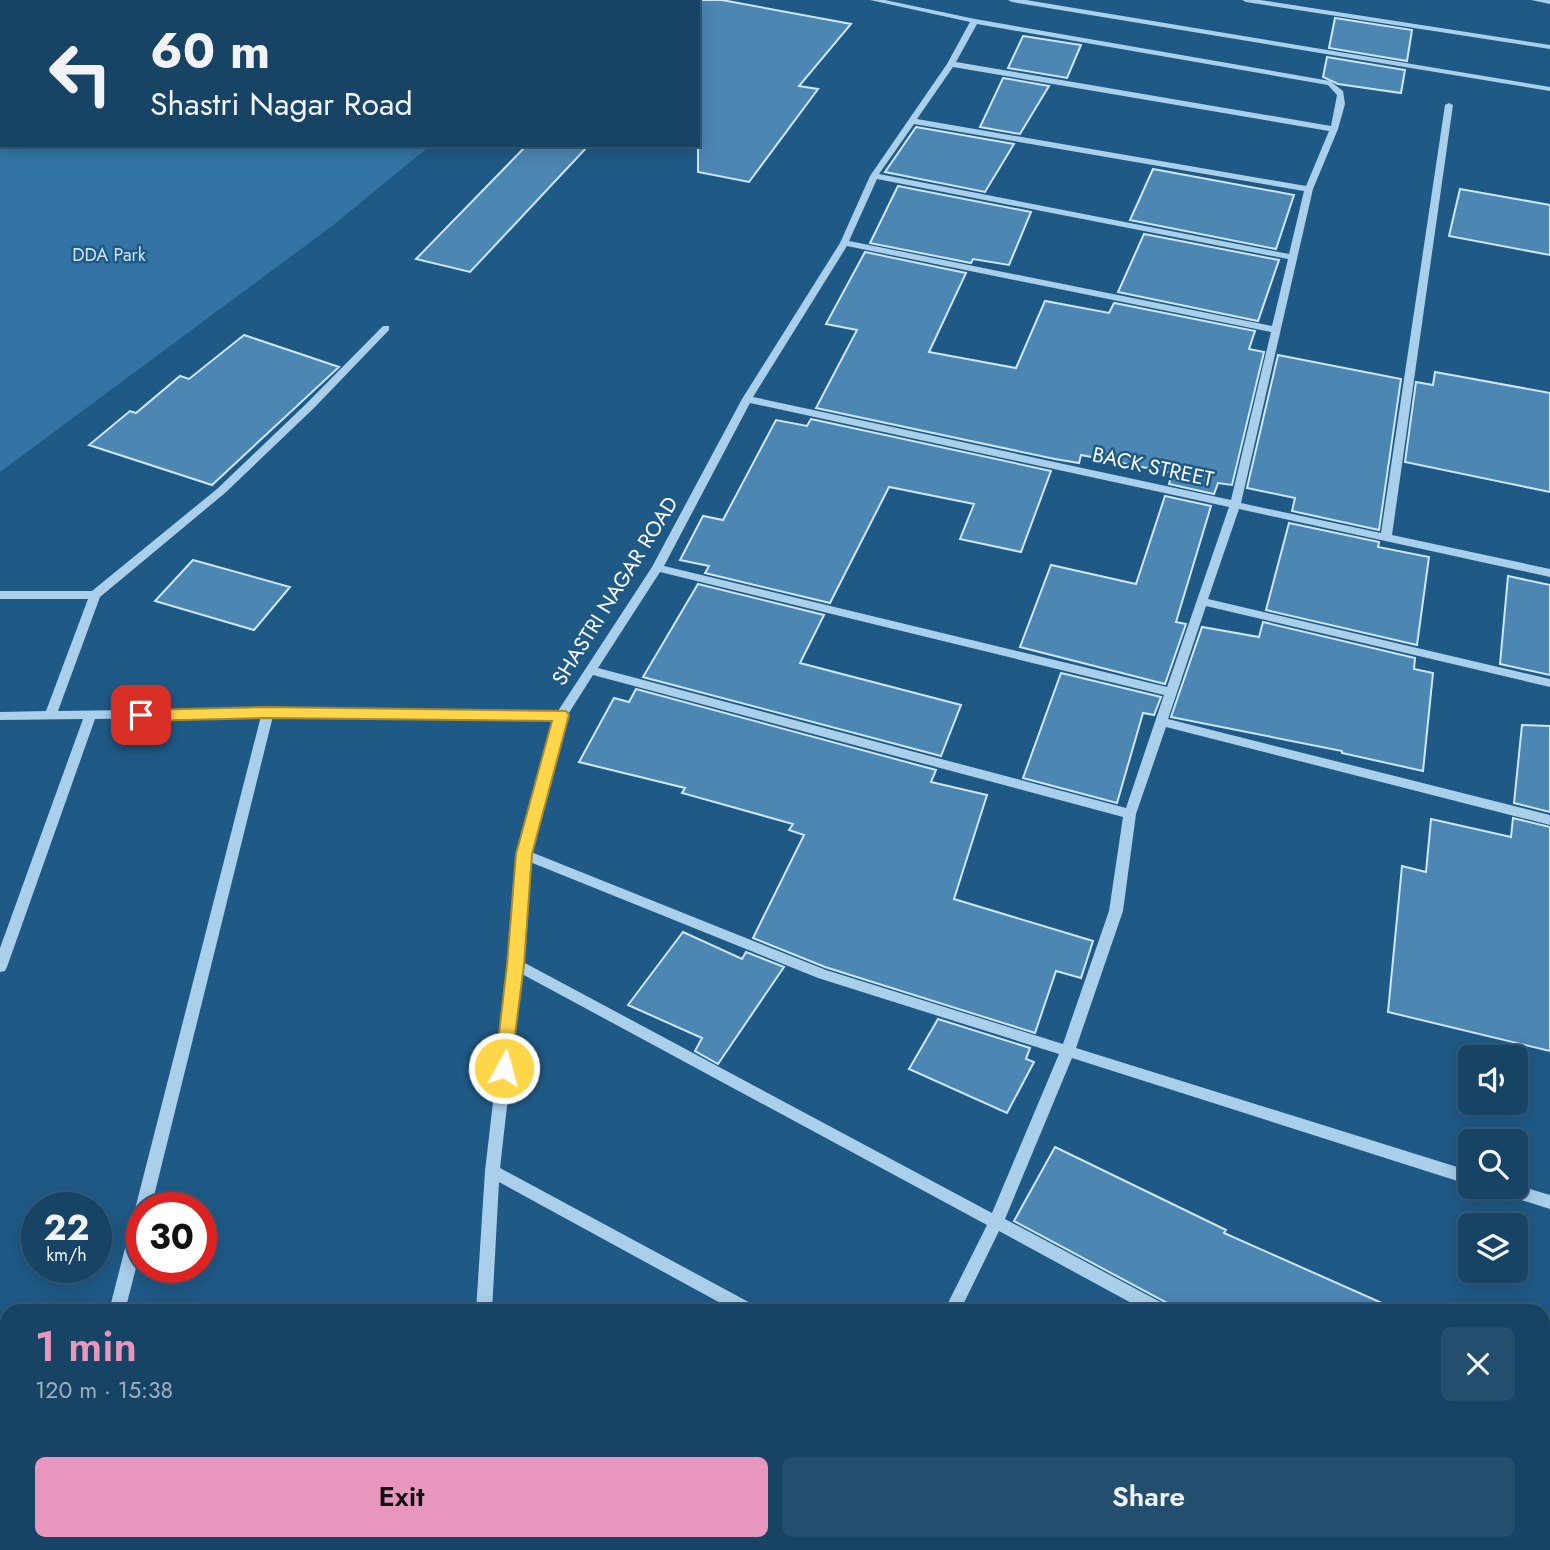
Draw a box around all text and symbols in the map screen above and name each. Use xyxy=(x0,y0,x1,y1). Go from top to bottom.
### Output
text: 60 m xyxy=(150,16,270,86)
icon: left xyxy=(35,28,126,119)
text: Shastri Nagar Road xyxy=(150,81,413,127)
park label: DDA Park xyxy=(72,242,146,268)
street label: BACK STREET xyxy=(1090,440,1217,495)
street label: SHASTRI NAGAR ROAD xyxy=(545,491,685,691)
pin xyxy=(111,685,171,745)
icon: arrive xyxy=(122,696,160,734)
position arrow xyxy=(467,1031,541,1105)
map controls xyxy=(1458,1045,1528,1283)
button: sound xyxy=(1458,1045,1528,1115)
button: search xyxy=(1458,1129,1528,1199)
speed limit sign: 30 xyxy=(126,1192,217,1283)
text: 22 xyxy=(44,1203,89,1253)
button: layers xyxy=(1458,1213,1528,1283)
text: km/h xyxy=(46,1242,87,1268)
text: 1 min xyxy=(35,1316,137,1377)
button: close xyxy=(1441,1327,1515,1401)
text: 120 m · 15:38 xyxy=(35,1373,173,1407)
button: Exit xyxy=(35,1457,768,1537)
button: Share xyxy=(782,1457,1515,1537)

